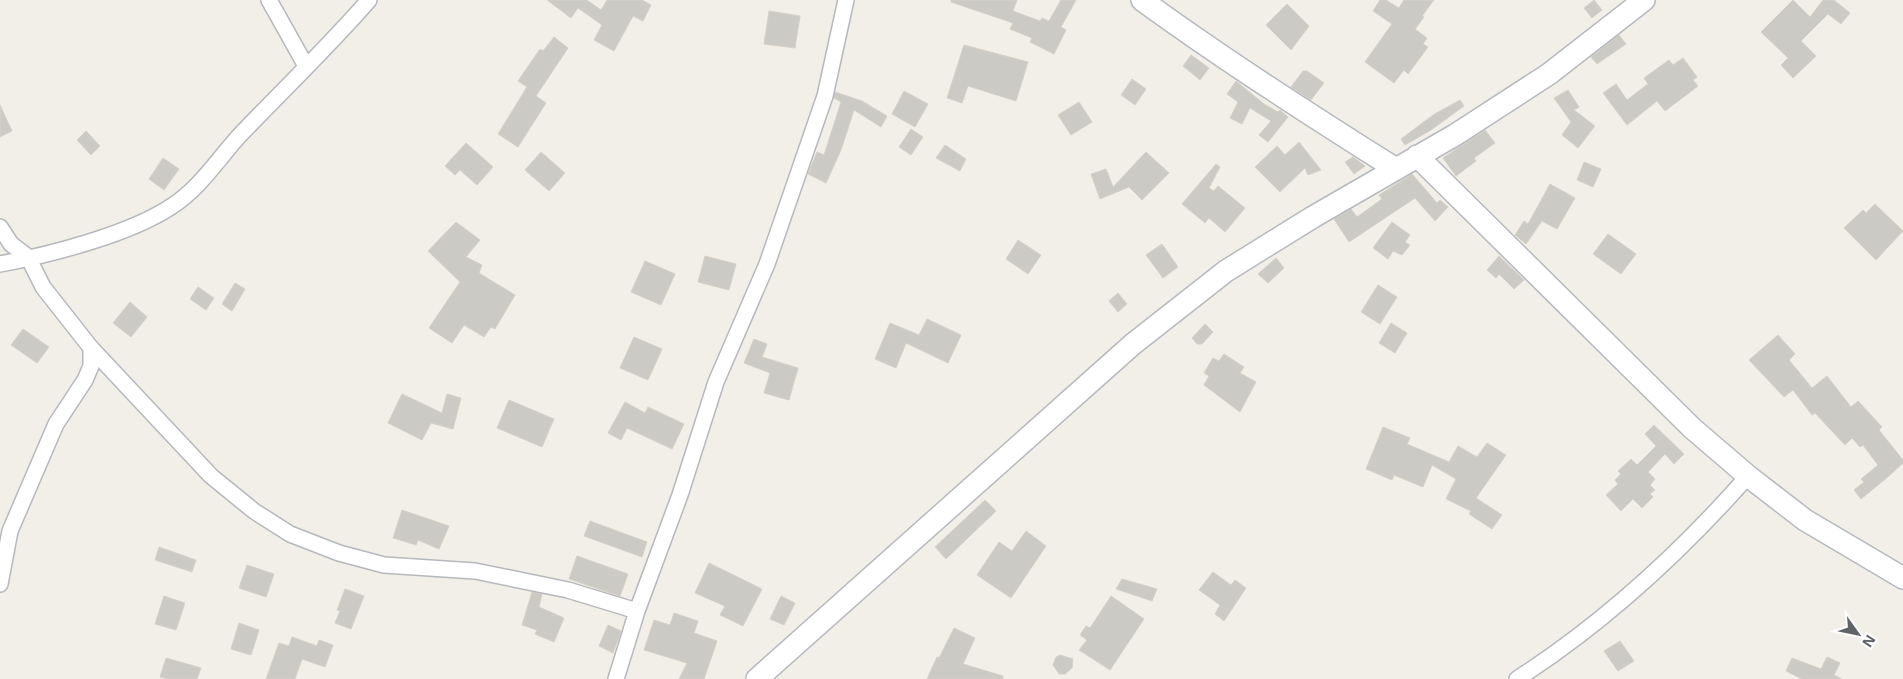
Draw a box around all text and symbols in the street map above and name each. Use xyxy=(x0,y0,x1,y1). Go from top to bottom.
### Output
north arrow xyxy=(1833,609,1883,659)
text: N xyxy=(1858,631,1880,651)

